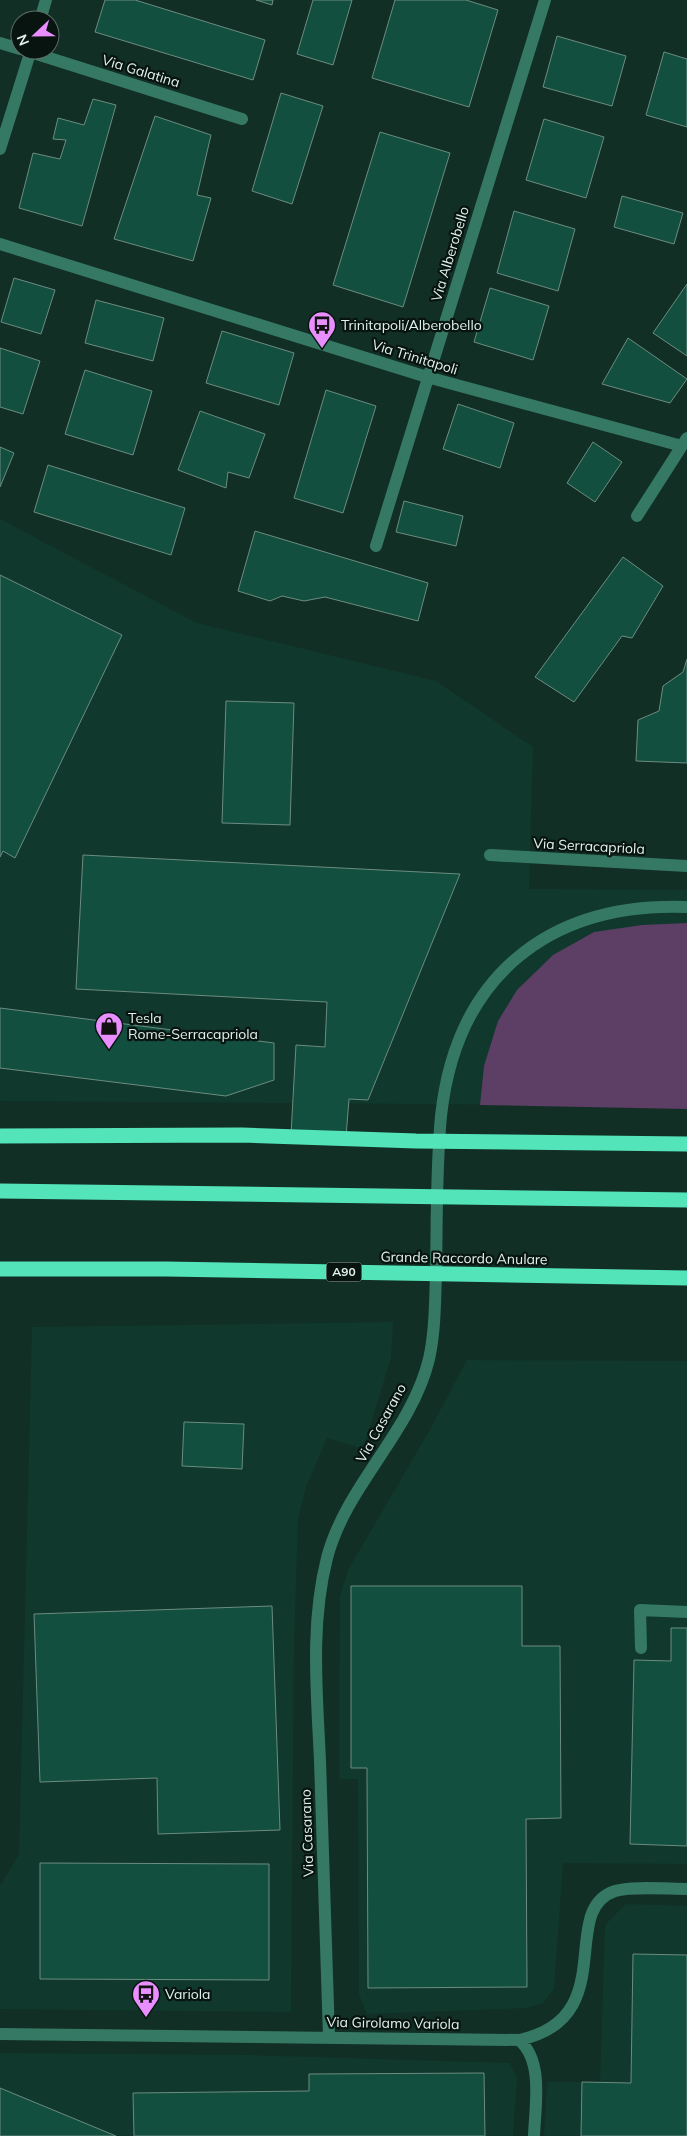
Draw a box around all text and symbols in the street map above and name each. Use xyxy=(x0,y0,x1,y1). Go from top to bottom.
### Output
north arrow xyxy=(10,10,60,60)
text: N xyxy=(13,32,33,48)
street label: Via Galatina xyxy=(100,51,182,91)
street label: Via Alberobello xyxy=(427,204,473,304)
bus stop icon: Trinitapoli/Alberobello xyxy=(307,310,337,349)
place label: Trinitapoli/Alberobello xyxy=(341,316,482,334)
street label: Via Trinitapoli xyxy=(370,335,460,379)
street label: Via Serracapriola xyxy=(533,834,645,858)
place label: Tesla Rome-Serracapriola xyxy=(128,1009,258,1043)
shop icon: Tesla Rome-Serracapriola xyxy=(94,1011,124,1050)
street label: Grande Raccordo Anulare xyxy=(380,1248,548,1268)
road number: A90 xyxy=(326,1262,362,1282)
street label: Via Casarano xyxy=(352,1380,410,1466)
street label: Via Casarano xyxy=(296,1789,318,1877)
bus stop icon: Variola xyxy=(131,1979,161,2018)
place label: Variola xyxy=(165,1985,211,2003)
street label: Via Girolamo Variola xyxy=(326,2013,460,2033)

